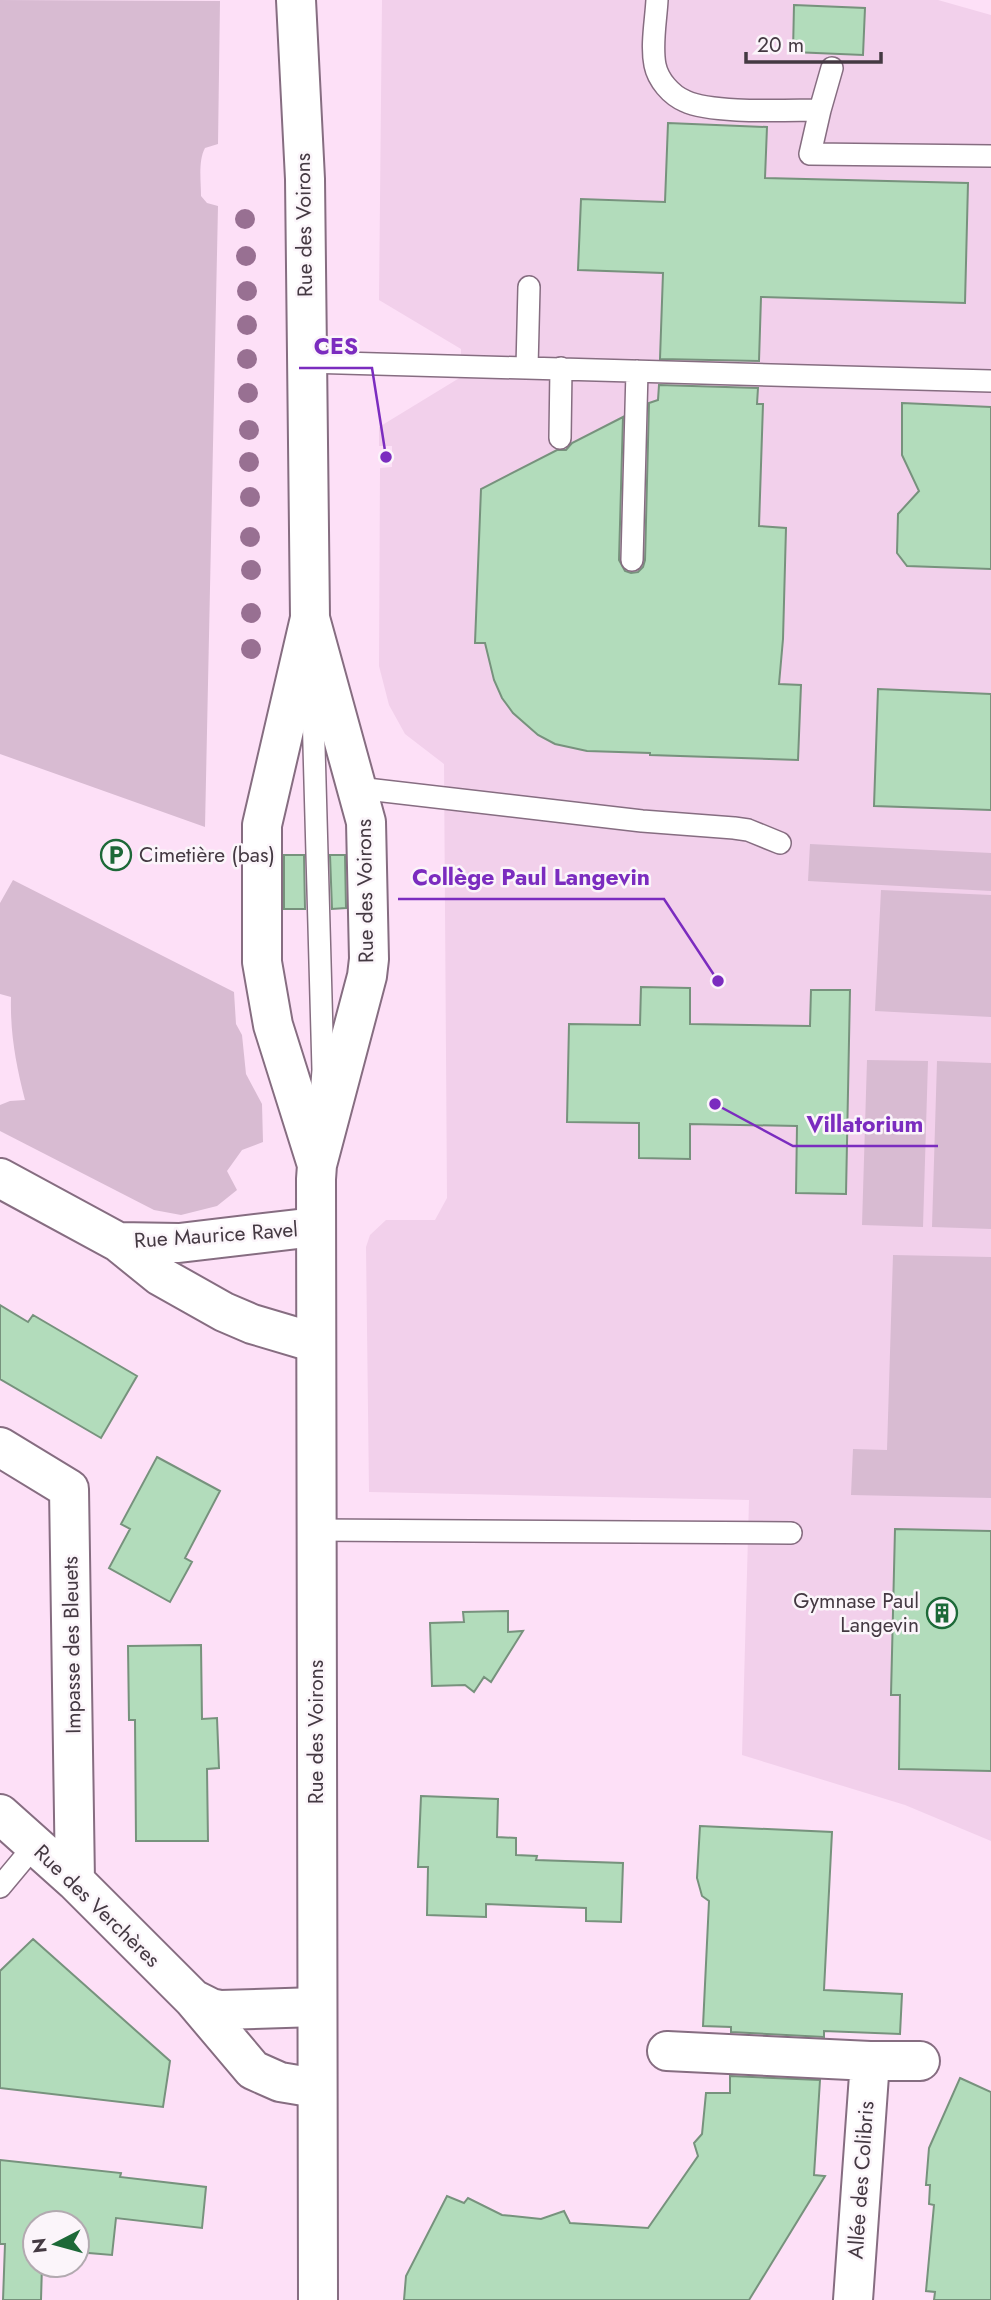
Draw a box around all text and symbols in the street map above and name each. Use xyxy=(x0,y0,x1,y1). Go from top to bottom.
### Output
scale bar xyxy=(746,21,881,65)
text: 20 m xyxy=(757,30,804,60)
street label: Rue des Voirons xyxy=(288,153,320,297)
callout: CES xyxy=(299,324,372,368)
text: CES xyxy=(314,329,358,363)
street label: Rue des Voirons xyxy=(349,819,381,963)
parking icon: Cimetière (bas) xyxy=(99,838,133,872)
place label: Cimetière (bas) xyxy=(139,840,275,870)
callout: Collège Paul Langevin xyxy=(398,855,664,899)
text: Collège Paul Langevin xyxy=(412,860,650,894)
callout: Villatorium xyxy=(793,1102,938,1146)
text: Villatorium xyxy=(806,1107,923,1141)
street label: Rue Maurice Ravel xyxy=(133,1214,299,1256)
street label: Impasse des Bleuets xyxy=(55,1556,89,1734)
place label: Gymnase Paul Langevin xyxy=(793,1586,919,1640)
building icon: Gymnase Paul Langevin xyxy=(925,1596,959,1630)
street label: Rue des Voirons xyxy=(301,1660,331,1804)
street label: Rue des Verchères xyxy=(27,1838,167,1974)
street label: Allée des Colibris xyxy=(841,2100,881,2260)
north arrow xyxy=(21,2209,91,2279)
text: N xyxy=(25,2237,54,2255)

